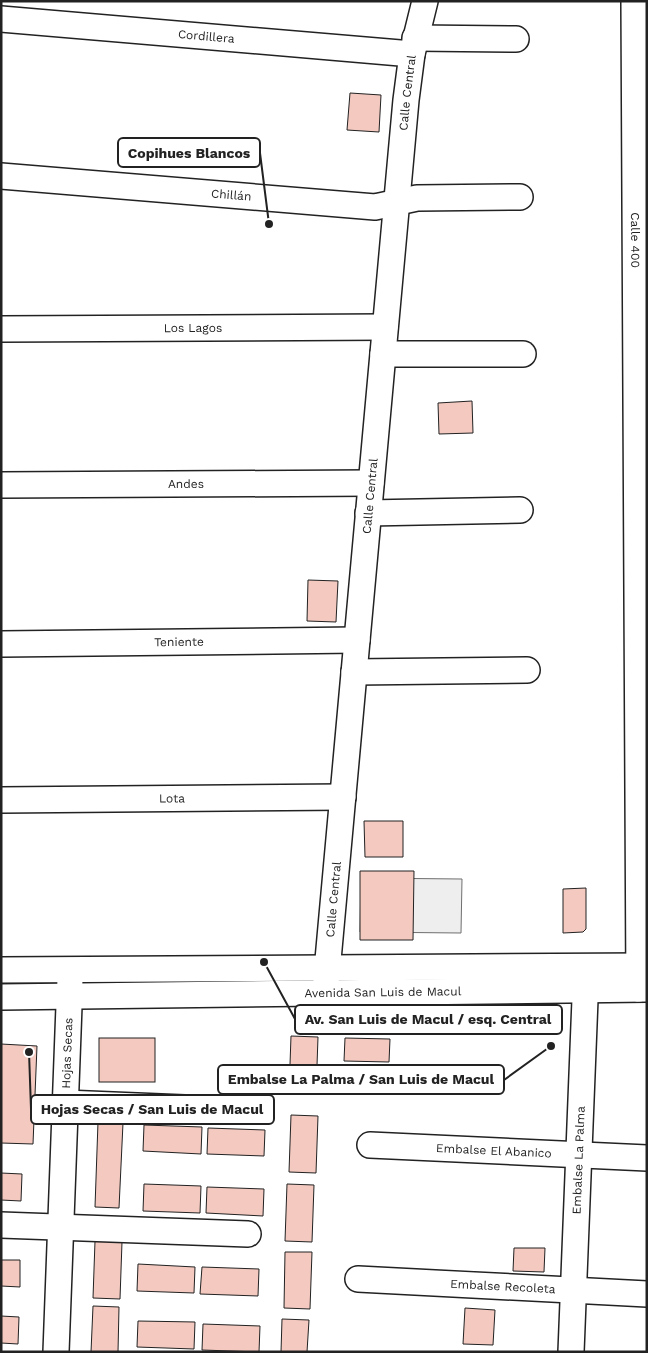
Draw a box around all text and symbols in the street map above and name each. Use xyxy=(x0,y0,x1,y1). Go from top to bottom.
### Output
street label: Cordillera xyxy=(177,27,235,46)
street label: Calle Central xyxy=(396,54,419,131)
callout: Copihues Blancos xyxy=(118,138,260,167)
text: Copihues Blancos xyxy=(128,145,251,161)
street label: Chillán xyxy=(210,186,252,204)
street label: Calle 400 xyxy=(628,212,642,268)
street label: Los Lagos xyxy=(164,321,222,335)
street label: Calle Central xyxy=(360,457,381,535)
street label: Andes xyxy=(168,477,204,491)
street label: Teniente xyxy=(154,635,204,649)
street label: Lota xyxy=(159,791,185,806)
street label: Calle Central xyxy=(323,860,344,938)
street label: Avenida San Luis de Macul xyxy=(304,984,462,1000)
callout: Av. San Luis de Macul / esq. Central xyxy=(295,1005,562,1034)
text: Av. San Luis de Macul / esq. Central xyxy=(305,1011,552,1027)
street label: Hojas Secas xyxy=(59,1018,76,1089)
callout: Embalse La Palma / San Luis de Macul xyxy=(218,1065,504,1094)
text: Embalse La Palma / San Luis de Macul xyxy=(228,1071,495,1087)
callout: Hojas Secas / San Luis de Macul xyxy=(31,1095,274,1124)
text: Hojas Secas / San Luis de Macul xyxy=(41,1101,264,1117)
street label: Embalse La Palma xyxy=(569,1106,588,1215)
street label: Embalse El Abanico xyxy=(436,1141,552,1161)
street label: Embalse Recoleta xyxy=(450,1277,556,1296)

